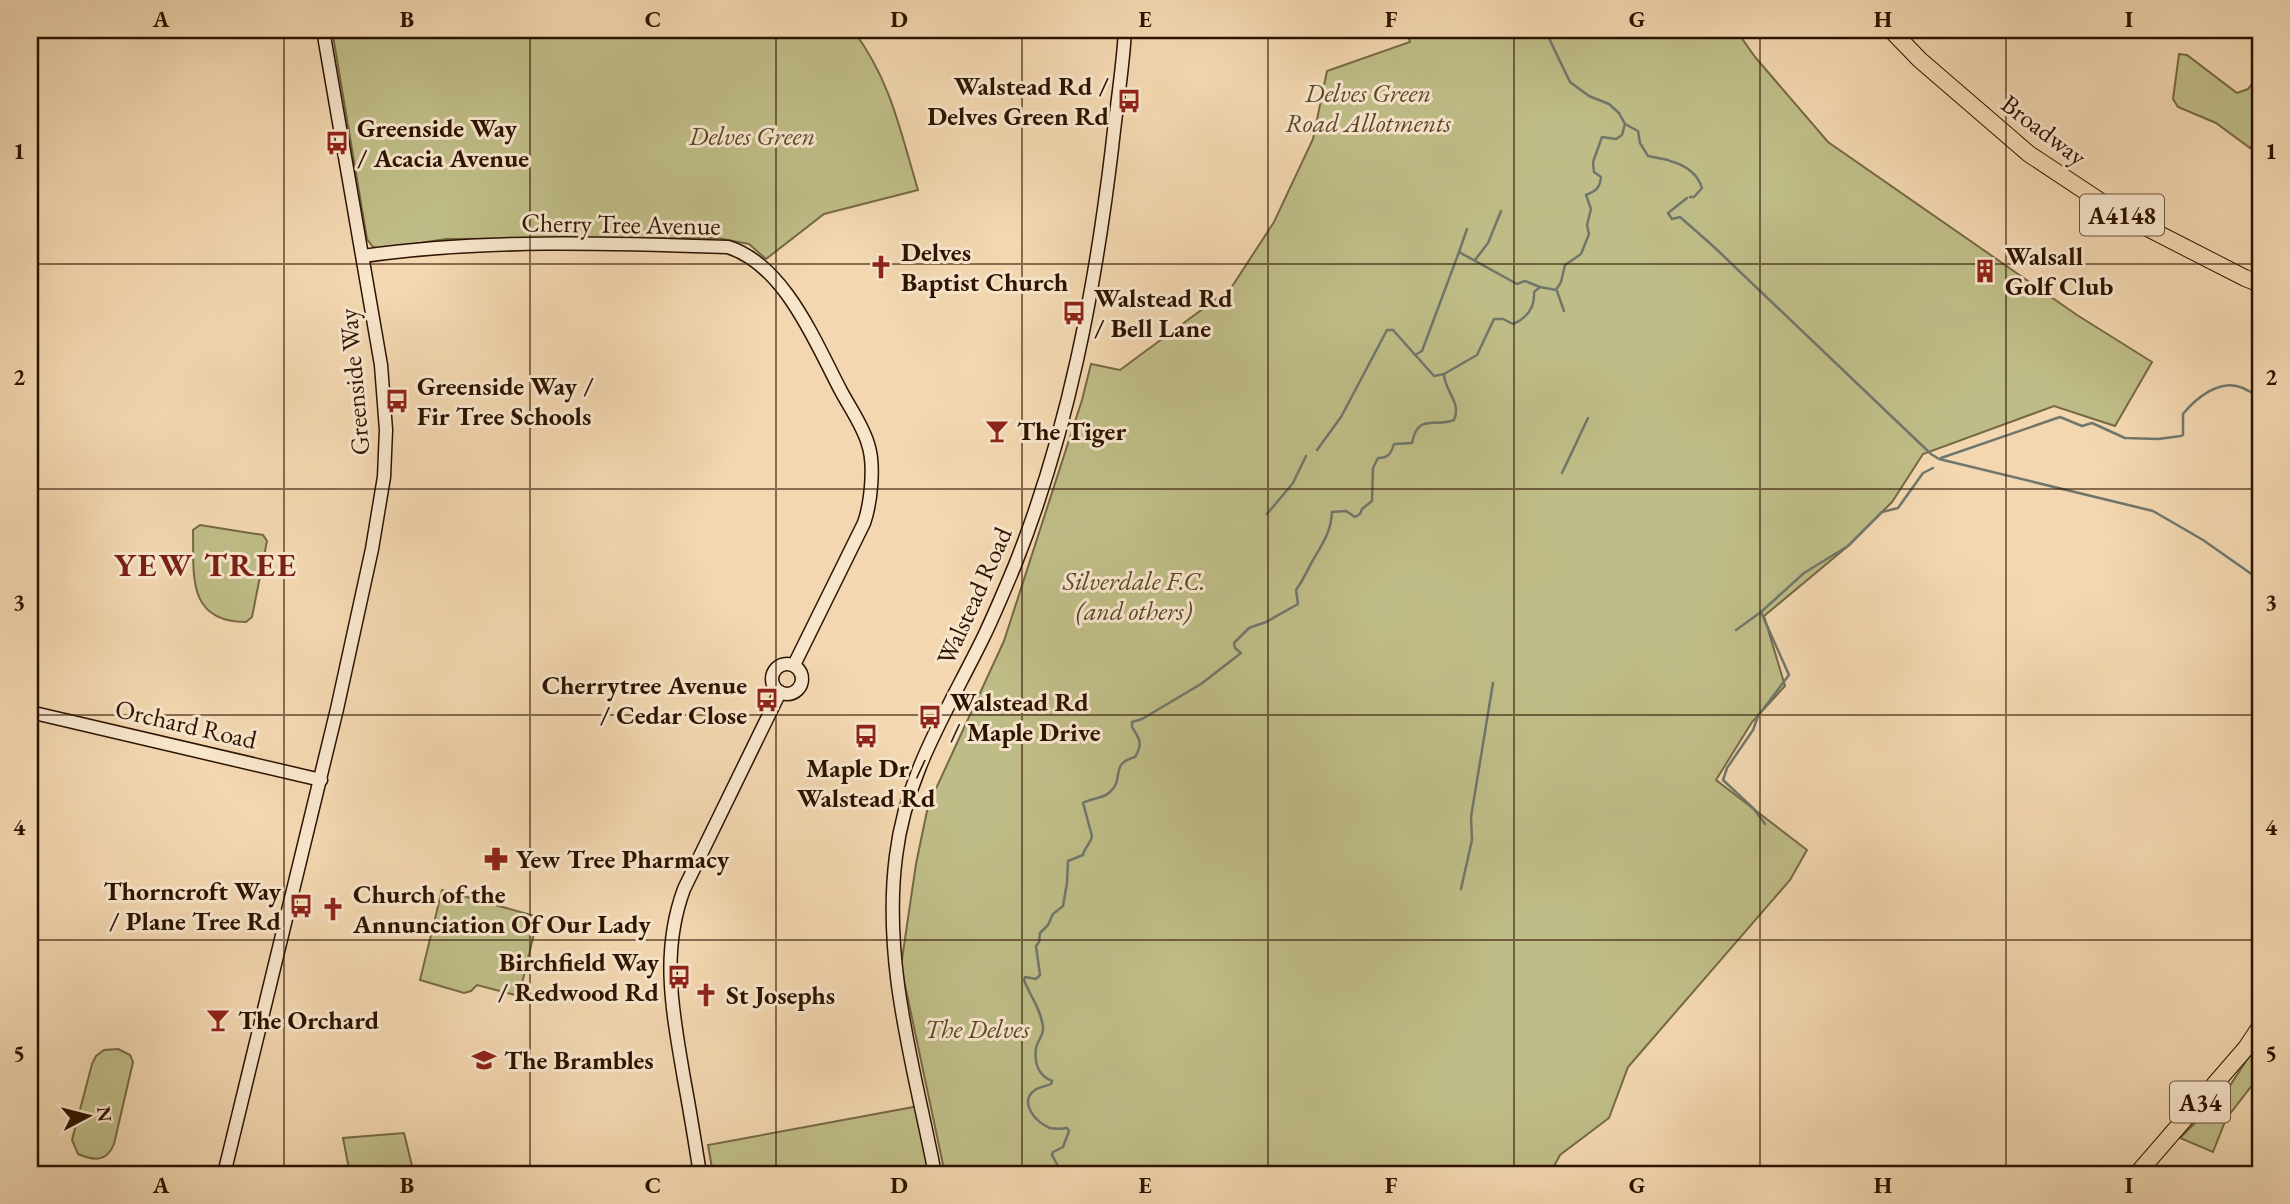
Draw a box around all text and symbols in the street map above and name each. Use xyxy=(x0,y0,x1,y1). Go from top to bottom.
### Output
text: A xyxy=(152,4,170,34)
text: B xyxy=(400,4,414,34)
text: C xyxy=(645,4,661,34)
text: D xyxy=(890,4,908,34)
text: E xyxy=(1138,4,1152,34)
text: F xyxy=(1385,4,1398,34)
text: G xyxy=(1629,4,1645,34)
text: H xyxy=(1874,4,1892,34)
text: I xyxy=(2125,4,2133,34)
place label: Walstead Rd / Delves Green Rd xyxy=(927,69,1110,133)
park label: Delves Green Road Allotments xyxy=(1285,76,1452,140)
bus stop icon: Walstead Rd / Delves Green Rd xyxy=(1115,87,1143,115)
street label: Broadway xyxy=(1994,87,2094,174)
place label: Greenside Way / Acacia Avenue xyxy=(357,111,529,175)
park label: Delves Green xyxy=(688,119,815,153)
bus stop icon: Greenside Way / Acacia Avenue xyxy=(323,129,351,157)
text: 1 xyxy=(13,136,25,166)
text: 1 xyxy=(2265,136,2277,166)
road number: A4148 xyxy=(2080,195,2164,236)
street label: Cherry Tree Avenue xyxy=(521,205,721,243)
place label: Delves Baptist Church xyxy=(901,235,1069,299)
place label: Walsall Golf Club xyxy=(2005,239,2113,303)
church icon: Delves Baptist Church xyxy=(867,253,895,281)
building icon: Walsall Golf Club xyxy=(1971,257,1999,285)
place label: Walstead Rd / Bell Lane xyxy=(1094,281,1233,345)
bus stop icon: Walstead Rd / Bell Lane xyxy=(1060,299,1088,327)
street label: Greenside Way xyxy=(331,307,377,457)
text: 2 xyxy=(13,362,25,392)
text: 2 xyxy=(2265,362,2277,392)
place label: Greenside Way / Fir Tree Schools xyxy=(417,369,594,433)
bus stop icon: Greenside Way / Fir Tree Schools xyxy=(383,387,411,415)
place label: The Tiger xyxy=(1017,414,1126,448)
bar icon: The Tiger xyxy=(983,417,1011,445)
street label: Walstead Road xyxy=(928,521,1020,670)
district label: YEW TREE xyxy=(114,543,298,586)
park label: Silverdale F.C. (and others) xyxy=(1062,564,1205,628)
text: 3 xyxy=(13,587,25,617)
text: 3 xyxy=(2265,587,2277,617)
place label: Cherrytree Avenue / Cedar Close xyxy=(542,668,747,732)
place label: Walstead Rd / Maple Drive xyxy=(950,685,1101,749)
bus stop icon: Cherrytree Avenue / Cedar Close xyxy=(753,686,781,714)
street label: Orchard Road xyxy=(112,691,261,757)
bus stop icon: Walstead Rd / Maple Drive xyxy=(916,703,944,731)
bus stop icon: Maple Dr / Walstead Rd xyxy=(852,722,880,750)
place label: Maple Dr / Walstead Rd xyxy=(797,751,936,815)
text: 4 xyxy=(13,812,26,842)
text: 4 xyxy=(2265,812,2278,842)
place label: Yew Tree Pharmacy xyxy=(516,842,730,876)
pharmacy icon: Yew Tree Pharmacy xyxy=(482,845,510,873)
place label: Thorncroft Way / Plane Tree Rd xyxy=(104,874,282,938)
place label: Church of the Annunciation Of Our Lady xyxy=(352,877,651,941)
bus stop icon: Thorncroft Way / Plane Tree Rd xyxy=(287,892,315,920)
church icon: Church of the Annunciation Of Our Lady xyxy=(319,895,347,923)
place label: Birchfield Way / Redwood Rd xyxy=(498,945,660,1009)
bus stop icon: Birchfield Way / Redwood Rd xyxy=(665,963,693,991)
place label: St Josephs xyxy=(726,978,835,1012)
church icon: St Josephs xyxy=(692,981,720,1009)
place label: The Orchard xyxy=(238,1003,380,1037)
bar icon: The Orchard xyxy=(204,1006,232,1034)
park label: The Delves xyxy=(925,1012,1030,1046)
text: 5 xyxy=(13,1038,25,1068)
text: 5 xyxy=(2265,1038,2277,1068)
place label: The Brambles xyxy=(504,1043,654,1077)
school or university icon: The Brambles xyxy=(470,1046,498,1074)
north arrow xyxy=(52,1082,122,1152)
road number: A34 xyxy=(2170,1082,2230,1122)
text: N xyxy=(91,1105,118,1124)
text: A xyxy=(152,1170,170,1200)
text: B xyxy=(400,1170,414,1200)
text: C xyxy=(645,1170,661,1200)
text: D xyxy=(890,1170,908,1200)
text: E xyxy=(1138,1170,1152,1200)
text: F xyxy=(1385,1170,1398,1200)
text: G xyxy=(1629,1170,1645,1200)
text: H xyxy=(1874,1170,1892,1200)
text: I xyxy=(2125,1170,2133,1200)

